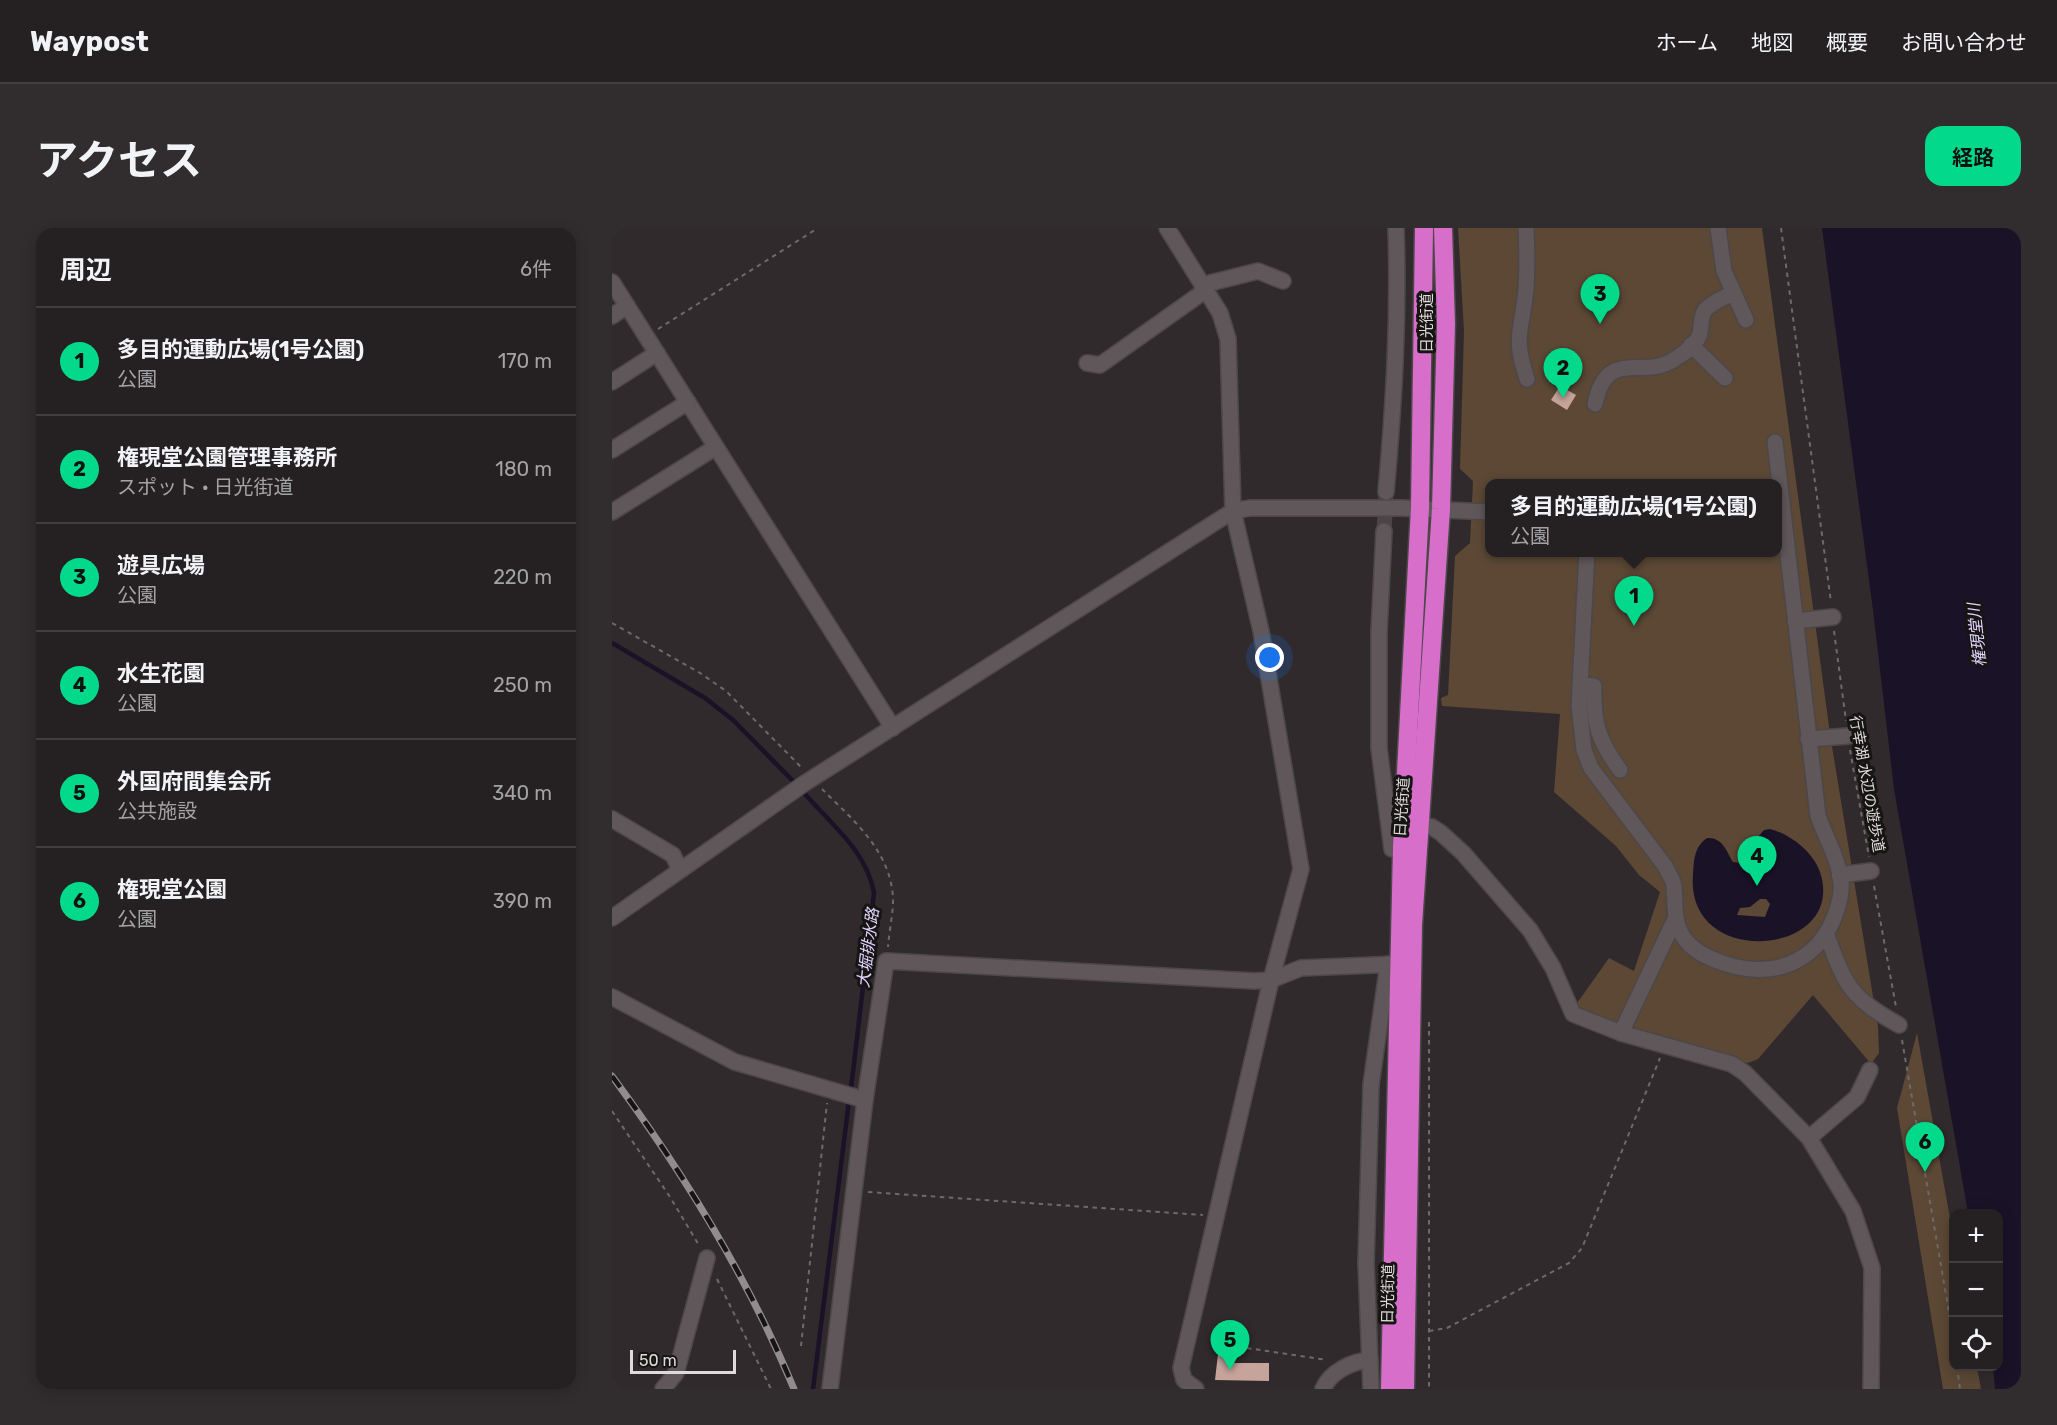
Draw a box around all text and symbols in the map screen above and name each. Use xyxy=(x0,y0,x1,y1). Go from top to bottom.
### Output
text: Waypost xyxy=(30,25,149,58)
text: ホーム xyxy=(1656,30,1718,55)
text: 地図 xyxy=(1751,30,1793,55)
text: 概要 xyxy=(1826,30,1868,55)
text: お問い合わせ xyxy=(1901,30,2027,55)
button: 経路 xyxy=(1925,126,2021,186)
text: アクセス xyxy=(36,136,202,186)
text: 周辺 xyxy=(60,255,112,286)
text: 6件 xyxy=(520,257,552,281)
pin: 3 xyxy=(1580,274,1620,324)
street label: 日光街道 xyxy=(1418,293,1436,353)
text: 多目的運動広場(1号公園) xyxy=(117,336,364,363)
pin: 2 xyxy=(1544,348,1582,398)
text: 1 xyxy=(75,349,84,373)
text: 170 m xyxy=(498,349,552,373)
text: 公園 xyxy=(117,367,157,391)
text: 権現堂公園管理事務所 xyxy=(117,444,337,471)
text: 2 xyxy=(73,457,86,481)
text: 180 m xyxy=(495,457,552,481)
text: スポット · 日光街道 xyxy=(117,475,293,499)
popup xyxy=(1485,479,1782,557)
text: 多目的運動広場(1号公園) xyxy=(1510,493,1757,520)
text: 公園 xyxy=(1510,524,1550,548)
text: 遊具広場 xyxy=(117,552,205,579)
text: 3 xyxy=(73,565,86,589)
text: 220 m xyxy=(493,565,552,589)
pin: 1 xyxy=(1614,576,1654,626)
text: 公園 xyxy=(117,583,157,607)
water label: 権現堂川 xyxy=(1964,600,1990,668)
your location xyxy=(1255,643,1284,672)
text: 水生花園 xyxy=(117,660,205,687)
text: 4 xyxy=(73,673,86,697)
text: 250 m xyxy=(493,673,552,697)
text: 公園 xyxy=(117,691,157,715)
street label: 行幸湖 水辺の遊歩道 xyxy=(1846,714,1888,854)
text: 外国府間集会所 xyxy=(117,768,271,795)
street label: 日光街道 xyxy=(1391,776,1413,838)
text: 5 xyxy=(73,781,86,805)
text: 340 m xyxy=(492,781,552,805)
text: 公共施設 xyxy=(117,799,197,823)
pin: 4 xyxy=(1738,836,1776,886)
text: 権現堂公園 xyxy=(117,876,227,903)
text: 6 xyxy=(73,889,86,913)
text: 390 m xyxy=(493,889,552,913)
water label: 大堀排水路 xyxy=(854,905,883,989)
text: 公園 xyxy=(117,907,157,931)
pin: 6 xyxy=(1906,1122,1944,1172)
map controls xyxy=(1949,1209,2003,1371)
button: + xyxy=(1949,1209,2003,1263)
button: − xyxy=(1949,1263,2003,1317)
street label: 日光街道 xyxy=(1378,1264,1398,1324)
button: locate xyxy=(1949,1317,2003,1371)
pin: 5 xyxy=(1210,1320,1250,1370)
scale bar xyxy=(630,1347,736,1374)
text: 50 m xyxy=(639,1351,677,1370)

